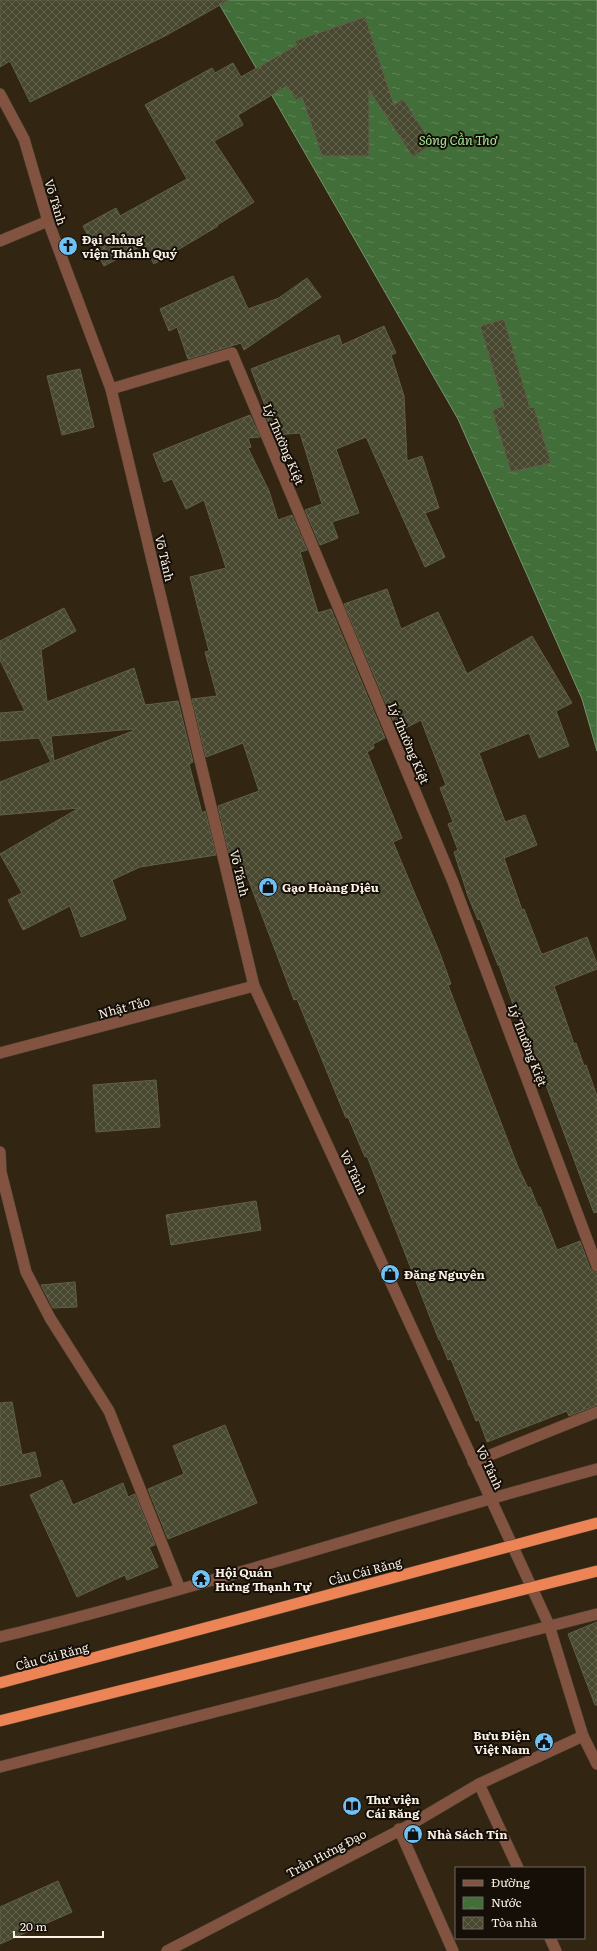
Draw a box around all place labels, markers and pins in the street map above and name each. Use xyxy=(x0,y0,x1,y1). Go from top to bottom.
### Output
place label: Đại chủng viện Thánh Quý xyxy=(82,230,178,262)
church icon: Đại chủng viện Thánh Quý xyxy=(57,235,79,257)
shop icon: Gạo Hoàng Dịêu xyxy=(257,876,279,898)
place label: Gạo Hoàng Dịêu xyxy=(282,878,379,896)
shop icon: Đăng Nguyên xyxy=(379,1263,401,1285)
place label: Đăng Nguyên xyxy=(404,1265,486,1283)
place label: Hội Quán Hưng Thạnh Tự xyxy=(215,1563,312,1595)
temple icon: Hội Quán Hưng Thạnh Tự xyxy=(190,1568,212,1590)
place label: Bưu Điện Việt Nam xyxy=(473,1726,531,1758)
public building icon: Bưu Điện Việt Nam xyxy=(533,1731,555,1753)
place label: Thư viện Cái Răng xyxy=(366,1790,420,1822)
library icon: Thư viện Cái Răng xyxy=(341,1795,363,1817)
shop icon: Nhà Sách Tín xyxy=(402,1823,424,1845)
place label: Nhà Sách Tín xyxy=(427,1825,508,1843)

